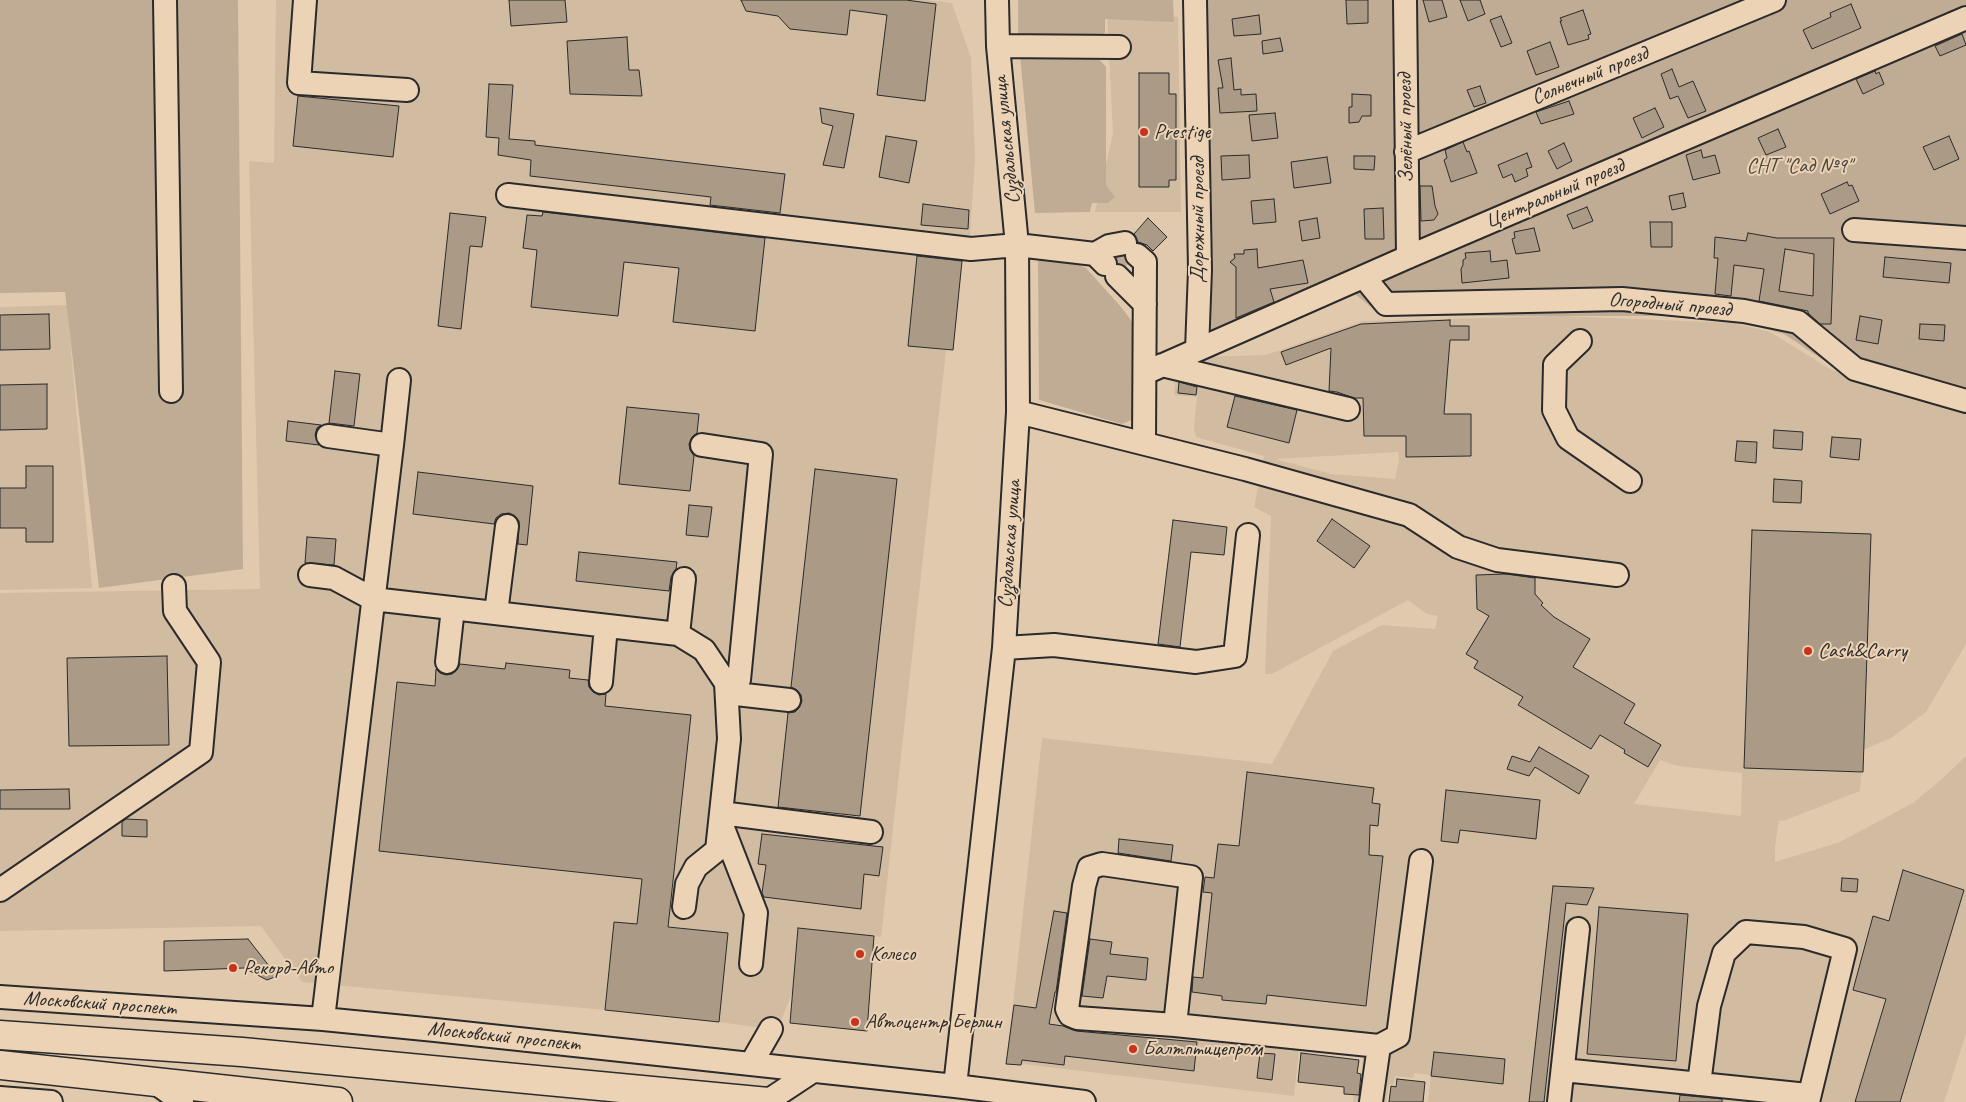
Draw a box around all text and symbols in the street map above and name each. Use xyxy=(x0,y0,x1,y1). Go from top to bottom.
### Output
street label: Солнечный проезд xyxy=(1528,41,1652,111)
street label: Зелёный проезд xyxy=(1392,73,1420,183)
street label: Суздальская улица xyxy=(988,75,1026,205)
place label: Prestige xyxy=(1154,119,1210,145)
marker: Prestige xyxy=(1138,126,1150,138)
street label: Центральный проезд xyxy=(1482,153,1628,235)
park label: СНТ "Сад №9" xyxy=(1746,153,1852,179)
street label: Дорожный проезд xyxy=(1185,157,1211,283)
street label: Огородный проезд xyxy=(1608,287,1732,323)
street label: Суздальская улица xyxy=(993,479,1027,609)
place label: Cash&Carry xyxy=(1818,638,1907,664)
marker: Cash&Carry xyxy=(1802,645,1814,657)
place label: Колесо xyxy=(870,941,915,967)
marker: Колесо xyxy=(854,948,866,960)
place label: Рекорд-Авто xyxy=(243,955,333,981)
marker: Рекорд-Авто xyxy=(227,962,239,974)
street label: Московский проспект xyxy=(22,986,178,1022)
place label: Автоцентр Берлин xyxy=(865,1009,1001,1035)
street label: Московский проспект xyxy=(426,1016,582,1058)
marker: Автоцентр Берлин xyxy=(849,1016,861,1028)
place label: Балтптицепром xyxy=(1143,1036,1262,1062)
marker: Балтптицепром xyxy=(1127,1043,1139,1055)

